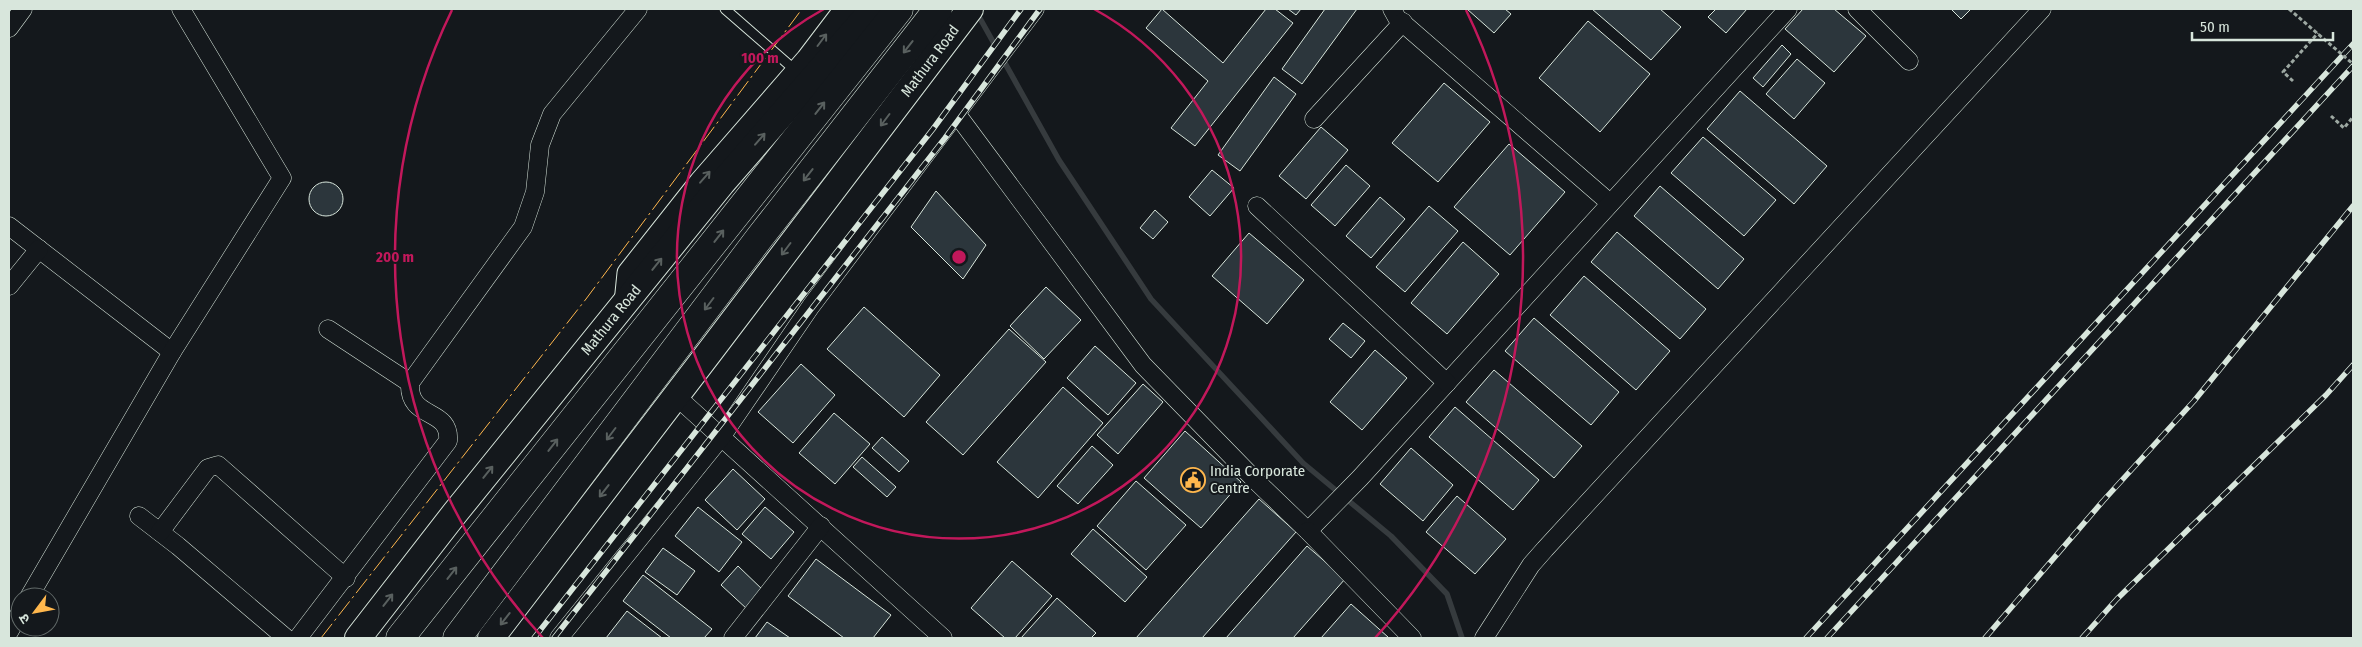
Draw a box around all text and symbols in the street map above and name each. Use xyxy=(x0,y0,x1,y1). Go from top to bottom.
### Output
scale bar xyxy=(2192,10,2333,42)
text: 50 m xyxy=(2200,18,2230,36)
street label: Mathura Road xyxy=(897,21,963,101)
one-way arrow xyxy=(816,34,827,47)
one-way arrow xyxy=(903,40,914,53)
text: 100 m xyxy=(741,49,779,67)
one-way arrow xyxy=(814,102,825,115)
one-way arrow xyxy=(880,113,890,127)
one-way arrow xyxy=(755,133,766,146)
one-way arrow xyxy=(803,168,813,182)
one-way arrow xyxy=(699,170,710,183)
one-way arrow xyxy=(713,229,724,242)
one-way arrow xyxy=(781,242,791,256)
text: 200 m xyxy=(375,248,414,266)
centre of rings xyxy=(950,248,968,266)
one-way arrow xyxy=(651,258,662,271)
street label: Mathura Road xyxy=(577,281,645,359)
one-way arrow xyxy=(704,297,714,311)
one-way arrow xyxy=(606,427,616,441)
one-way arrow xyxy=(547,439,558,452)
place label: India Corporate Centre xyxy=(1210,462,1305,497)
one-way arrow xyxy=(483,466,494,479)
public building icon: India Corporate Centre xyxy=(1180,467,1206,493)
one-way arrow xyxy=(599,484,610,497)
one-way arrow xyxy=(446,566,457,579)
north arrow xyxy=(10,587,60,637)
one-way arrow xyxy=(382,594,393,607)
text: उ xyxy=(15,610,34,627)
one-way arrow xyxy=(500,612,510,626)

